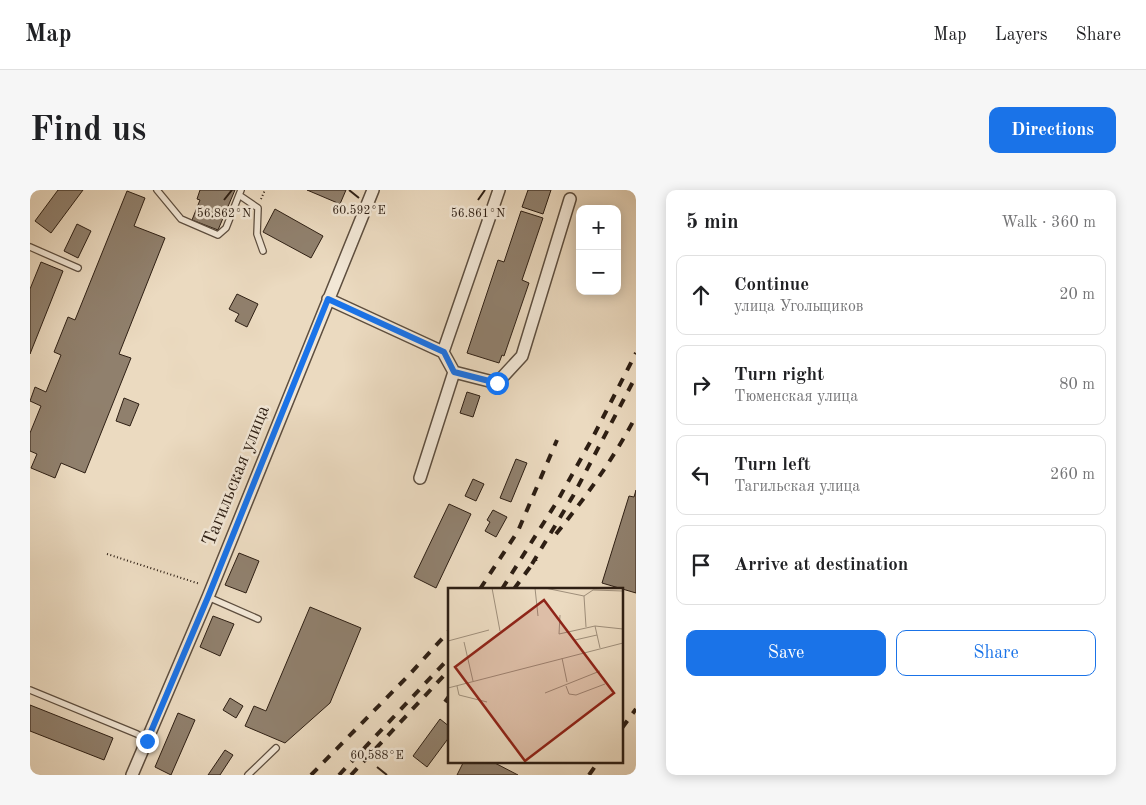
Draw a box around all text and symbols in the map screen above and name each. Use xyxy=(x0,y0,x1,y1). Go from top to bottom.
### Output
text: Map xyxy=(25,23,72,47)
text: Map xyxy=(933,26,967,44)
text: Layers xyxy=(995,26,1047,44)
text: Share xyxy=(1075,26,1121,44)
button: Directions xyxy=(989,107,1116,153)
text: Find us xyxy=(30,113,146,148)
text: 60.592°E xyxy=(332,204,386,217)
map controls xyxy=(576,205,621,295)
button: + xyxy=(576,205,621,250)
text: 56.862°N xyxy=(197,207,251,220)
text: 56.861°N xyxy=(451,207,505,220)
text: 5 min xyxy=(686,212,739,233)
text: Walk · 360 m xyxy=(1001,215,1096,231)
button: − xyxy=(576,250,621,295)
text: Continue xyxy=(734,276,809,295)
icon: ahead xyxy=(687,281,715,309)
text: 20 m xyxy=(1059,287,1095,303)
text: улица Угольщиков xyxy=(734,299,864,315)
text: Turn right xyxy=(734,366,824,385)
icon: right xyxy=(687,371,715,399)
route start xyxy=(486,372,509,395)
text: 80 m xyxy=(1059,377,1095,393)
text: Тюменская улица xyxy=(734,389,858,405)
street label: Тагильская улица xyxy=(200,402,274,549)
text: Turn left xyxy=(734,456,811,475)
icon: left xyxy=(687,461,715,489)
text: 260 m xyxy=(1050,467,1095,483)
text: Тагильская улица xyxy=(734,479,860,495)
icon: arrive xyxy=(687,551,715,579)
text: Arrive at destination xyxy=(734,556,908,575)
inset map xyxy=(448,588,624,762)
button: Save xyxy=(686,630,886,676)
button: Share xyxy=(896,630,1096,676)
route end xyxy=(136,730,159,753)
text: 60.588°E xyxy=(350,749,404,762)

